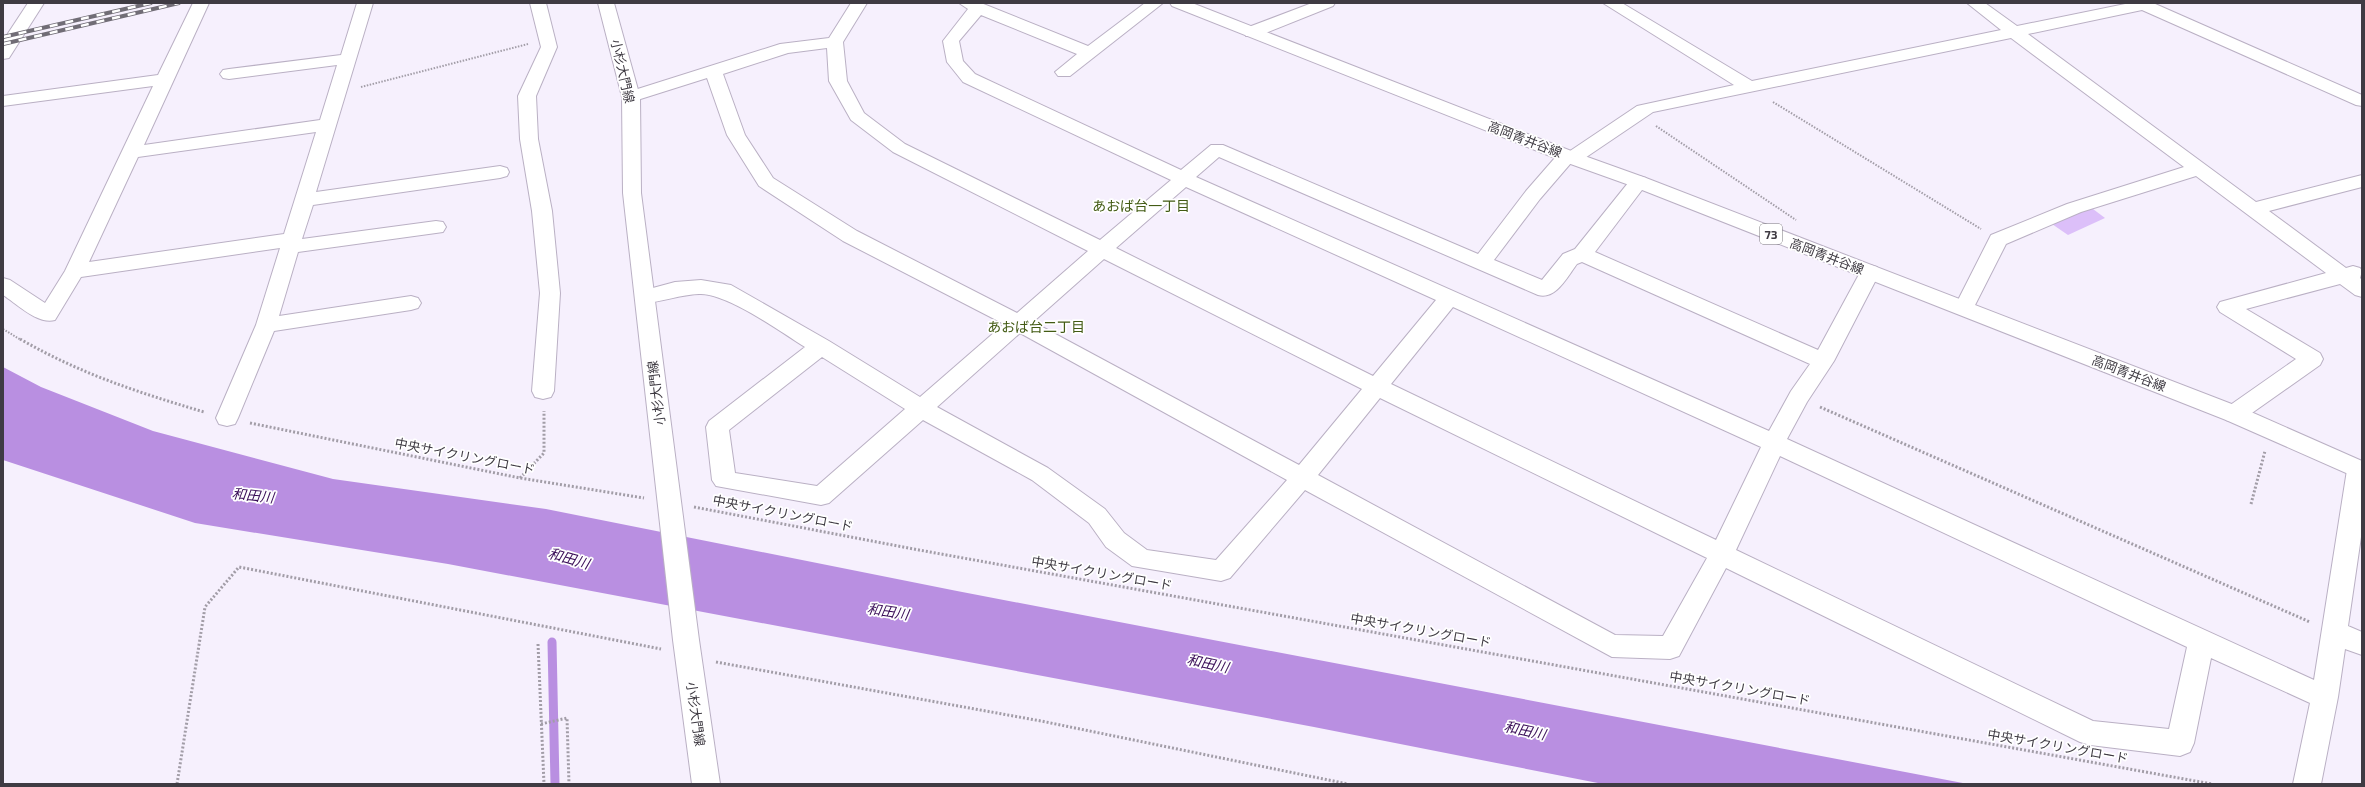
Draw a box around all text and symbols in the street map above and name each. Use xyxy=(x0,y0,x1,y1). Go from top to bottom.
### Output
street label: 小杉大門線 xyxy=(608,38,638,104)
street label: 高岡青井谷線 xyxy=(1486,118,1564,160)
district label: あおば台一丁目 xyxy=(1092,197,1190,214)
road number: 73 xyxy=(1760,224,1782,244)
street label: 高岡青井谷線 xyxy=(1788,235,1866,277)
district label: あおば台二丁目 xyxy=(987,318,1085,335)
street label: 高岡青井谷線 xyxy=(2090,352,2168,394)
street label: 小杉大門線 xyxy=(644,360,668,426)
street label: 中央サイクリングロード xyxy=(393,435,537,477)
water label: 和田川 xyxy=(231,484,277,506)
street label: 中央サイクリングロード xyxy=(711,492,855,534)
water label: 和田川 xyxy=(546,544,593,573)
street label: 中央サイクリングロード xyxy=(1030,553,1174,593)
water label: 和田川 xyxy=(866,599,912,623)
street label: 中央サイクリングロード xyxy=(1349,610,1493,650)
water label: 和田川 xyxy=(1186,650,1232,676)
street label: 中央サイクリングロード xyxy=(1668,668,1812,708)
street label: 小杉大門線 xyxy=(684,681,708,747)
water label: 和田川 xyxy=(1503,717,1549,743)
street label: 中央サイクリングロード xyxy=(1986,726,2130,766)

